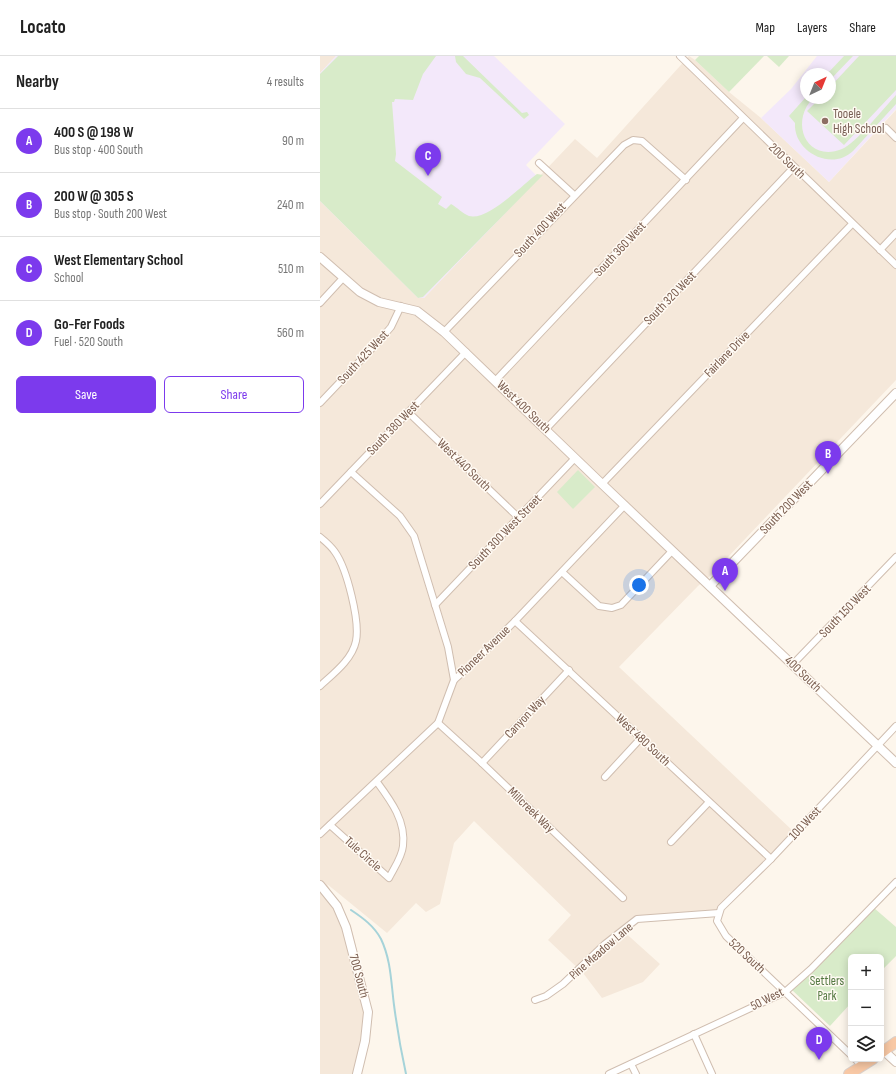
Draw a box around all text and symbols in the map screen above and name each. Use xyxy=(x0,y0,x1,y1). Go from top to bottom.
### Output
text: Locato xyxy=(20,16,66,39)
text: Map xyxy=(755,19,775,36)
text: Layers xyxy=(797,19,827,36)
text: Share xyxy=(849,19,876,36)
north arrow xyxy=(800,68,836,104)
text: Nearby xyxy=(16,72,59,92)
text: 4 results xyxy=(267,74,304,90)
place label: Tooele High School xyxy=(833,106,884,137)
marker: Tooele High School xyxy=(820,116,830,126)
text: 400 S @ 198 W xyxy=(54,123,133,142)
text: A xyxy=(26,133,32,149)
text: 90 m xyxy=(282,133,304,149)
street label: 200 South xyxy=(765,140,809,182)
text: Bus stop · 400 South xyxy=(54,142,143,158)
pin: C xyxy=(415,143,441,176)
text: 200 W @ 305 S xyxy=(54,187,133,206)
text: B xyxy=(26,197,32,213)
text: 240 m xyxy=(277,197,304,213)
street label: South 400 West xyxy=(511,199,569,261)
text: Bus stop · South 200 West xyxy=(54,206,167,222)
street label: South 360 West xyxy=(591,218,649,280)
text: West Elementary School xyxy=(54,251,183,270)
text: C xyxy=(26,261,32,277)
text: 510 m xyxy=(278,261,304,277)
street label: South 320 West xyxy=(640,268,700,328)
text: School xyxy=(54,270,84,286)
text: Go-Fer Foods xyxy=(54,315,125,334)
text: D xyxy=(26,325,32,341)
text: 560 m xyxy=(277,325,304,341)
street label: South 425 West xyxy=(334,327,392,387)
street label: Fairlane Drive xyxy=(701,327,753,381)
text: Fuel · 520 South xyxy=(54,334,123,350)
button: Save xyxy=(16,376,156,413)
button: Share xyxy=(164,376,304,413)
street label: West 400 South xyxy=(494,377,554,437)
street label: South 380 West xyxy=(363,398,423,458)
street label: West 440 South xyxy=(434,435,494,495)
pin: B xyxy=(815,441,841,474)
street label: South 200 West xyxy=(756,477,816,537)
street label: South 300 West Street xyxy=(465,491,545,573)
pin: A xyxy=(712,558,738,591)
your location xyxy=(629,575,649,595)
street label: South 150 West xyxy=(816,581,874,641)
street label: Pioneer Avenue xyxy=(454,622,514,680)
street label: 400 South xyxy=(781,653,825,695)
street label: Canyon Way xyxy=(501,692,549,742)
street label: West 480 South xyxy=(612,711,674,769)
street label: Millcreek Way xyxy=(504,784,558,836)
street label: 100 West xyxy=(785,803,825,843)
street label: Tule Circle xyxy=(341,833,385,875)
street label: Pine Meadow Lane xyxy=(566,919,636,983)
street label: 520 South xyxy=(725,935,769,977)
street label: 700 South xyxy=(345,952,373,1000)
map controls xyxy=(848,954,884,1062)
button: + xyxy=(848,954,884,990)
park label: Settlers Park xyxy=(810,973,845,1004)
street label: 50 West xyxy=(748,984,786,1014)
button: − xyxy=(848,990,884,1026)
button: layers xyxy=(848,1026,884,1062)
pin: D xyxy=(806,1027,832,1060)

